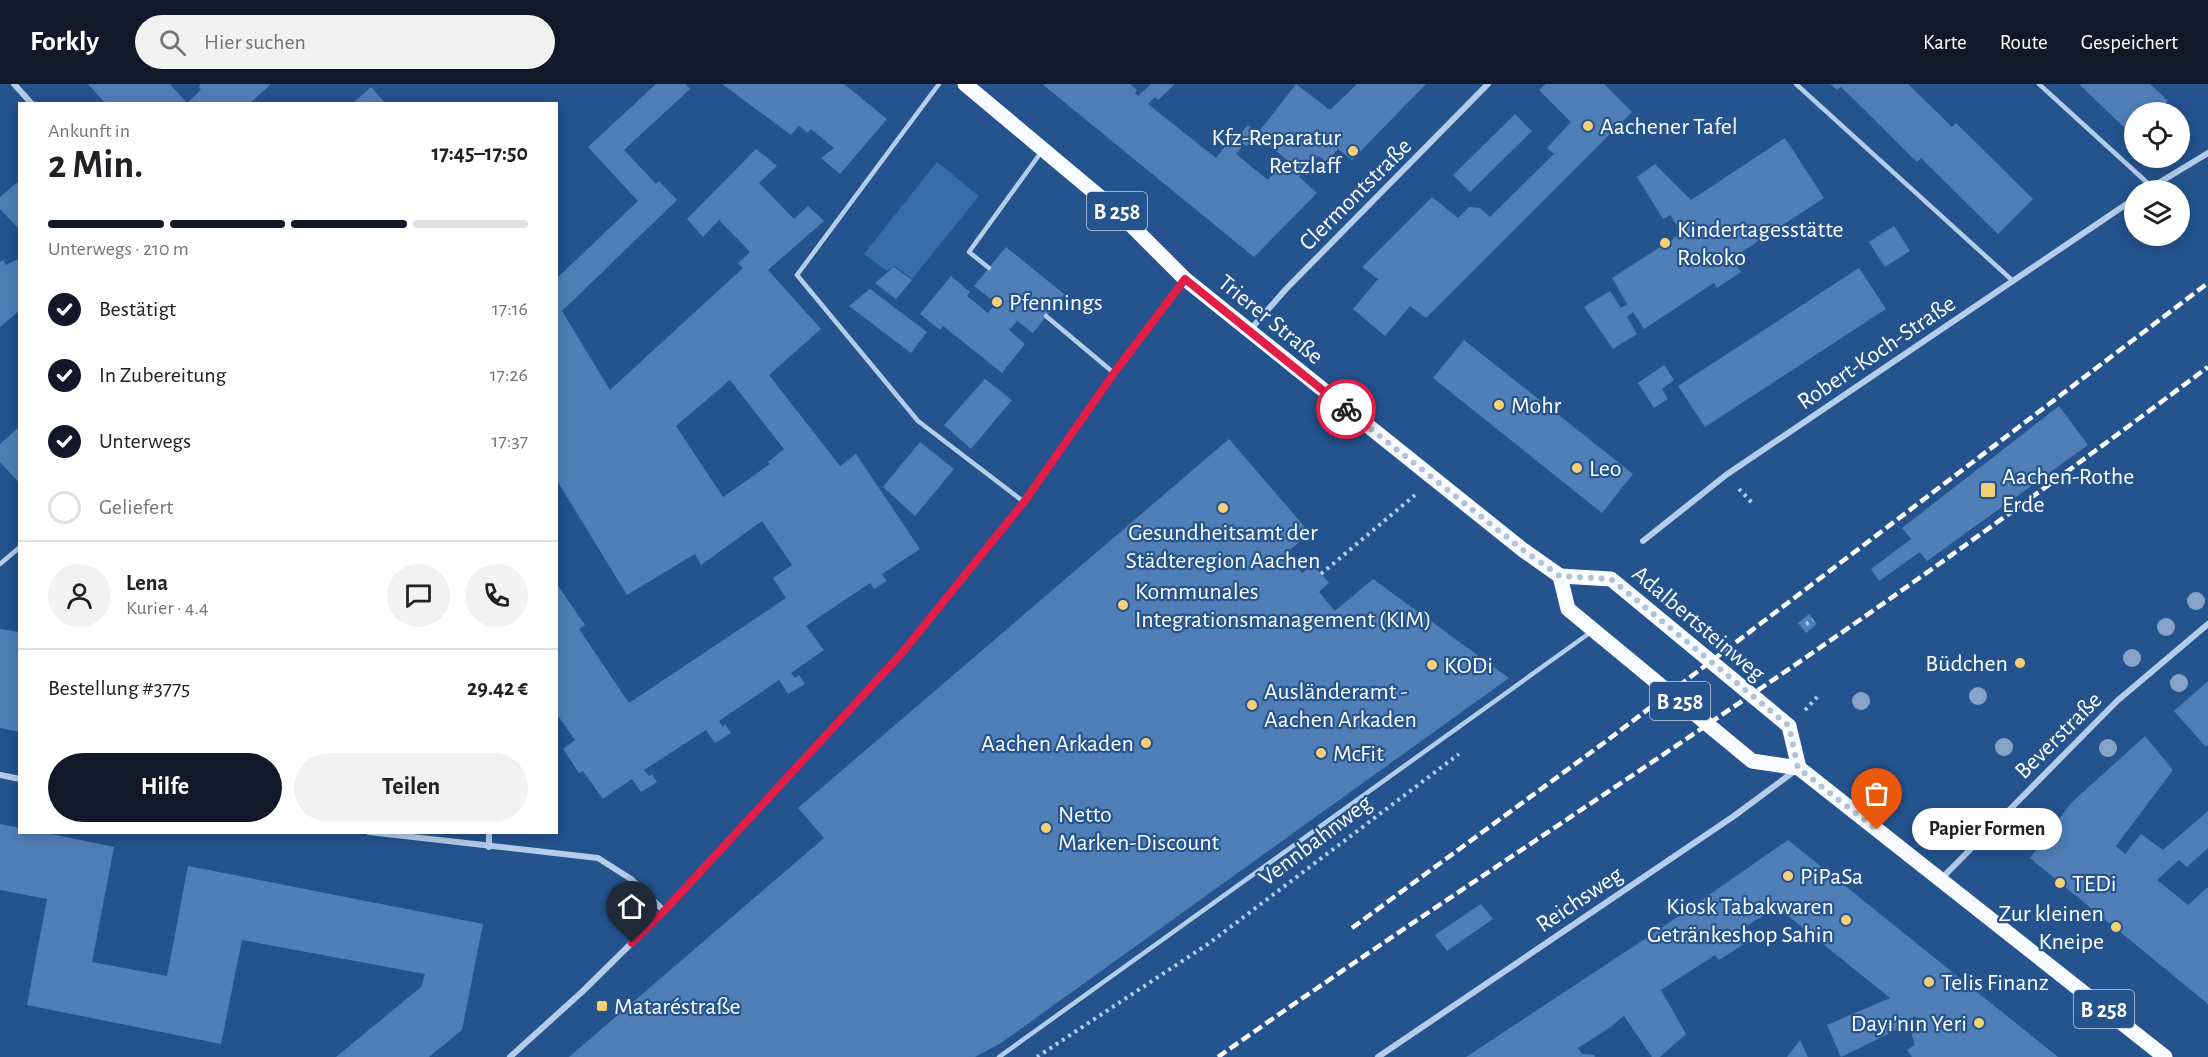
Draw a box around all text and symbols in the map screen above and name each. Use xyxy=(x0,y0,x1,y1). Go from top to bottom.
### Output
search box xyxy=(135,15,555,69)
icon: search xyxy=(156,26,189,59)
text: Forkly xyxy=(30,28,99,56)
text: Hier suchen xyxy=(204,31,306,53)
text: Karte xyxy=(1923,32,1967,53)
text: Route xyxy=(2000,32,2048,53)
text: Gespeichert xyxy=(2081,32,2178,53)
map controls xyxy=(2124,102,2190,246)
button: locate xyxy=(2124,102,2190,168)
place label: Aachener Tafel xyxy=(1600,115,1738,139)
marker: Aachener Tafel xyxy=(1581,119,1595,133)
text: Ankunft in xyxy=(48,121,130,141)
place label: Kfz-Reparatur Retzlaff xyxy=(1211,126,1343,178)
street label: Clermontstraße xyxy=(1295,134,1416,255)
text: 17:45–17:50 xyxy=(431,142,528,164)
marker: Kfz-Reparatur Retzlaff xyxy=(1346,144,1360,158)
text: 2 Min. xyxy=(48,146,143,185)
button: layers xyxy=(2124,180,2190,246)
road number: B 258 xyxy=(1087,192,1147,230)
place label: Kindertagesstätte Rokoko xyxy=(1677,218,1844,270)
marker: Kindertagesstätte Rokoko xyxy=(1658,236,1672,250)
text: Unterwegs · 210 m xyxy=(48,239,189,259)
street label: Trierer Straße xyxy=(1213,270,1327,369)
place label: Pfennings xyxy=(1009,291,1103,315)
street label: Robert-Koch-Straße xyxy=(1793,291,1960,414)
icon: check xyxy=(48,293,81,326)
marker: Pfennings xyxy=(990,295,1004,309)
text: Bestätigt xyxy=(99,298,176,320)
text: 17:16 xyxy=(492,299,528,319)
icon: check xyxy=(48,359,81,392)
text: In Zubereitung xyxy=(99,364,226,386)
text: 17:26 xyxy=(490,365,528,385)
courier xyxy=(1316,379,1376,439)
icon: bike xyxy=(1330,393,1363,426)
place label: Mohr xyxy=(1511,394,1561,418)
marker: Mohr xyxy=(1492,398,1506,412)
icon: check xyxy=(48,425,81,458)
text: Unterwegs xyxy=(99,430,191,452)
text: 17:37 xyxy=(492,431,528,451)
place label: Leo xyxy=(1589,457,1622,481)
marker: Leo xyxy=(1570,461,1584,475)
place label: Aachen-Rothe Erde xyxy=(2002,465,2134,517)
marker: Aachen-Rothe Erde xyxy=(1979,481,1997,499)
text: Geliefert xyxy=(99,496,173,518)
marker: Gesundheitsamt der Städteregion Aachen xyxy=(1216,501,1230,515)
place label: Gesundheitsamt der Städteregion Aachen xyxy=(1126,521,1320,573)
street label: Adalbertsteinweg xyxy=(1627,562,1770,686)
button: person xyxy=(48,564,111,627)
button: chat xyxy=(387,564,450,627)
button: phone xyxy=(465,564,528,627)
text: Lena xyxy=(126,572,168,594)
place label: Kommunales Integrationsmanagement (KIM) xyxy=(1135,580,1432,632)
text: Kurier · 4.4 xyxy=(126,598,209,618)
marker: Kommunales Integrationsmanagement (KIM) xyxy=(1116,598,1130,612)
place label: Büdchen xyxy=(1925,652,2008,676)
place label: KODi xyxy=(1444,654,1493,678)
marker: Büdchen xyxy=(2013,656,2027,670)
marker: KODi xyxy=(1425,658,1439,672)
text: Bestellung #3775 xyxy=(48,677,190,699)
text: 29.42 € xyxy=(467,677,528,699)
place label: Ausländeramt - Aachen Arkaden xyxy=(1264,680,1417,732)
road number: B 258 xyxy=(1650,682,1710,720)
street label: Beverstraße xyxy=(2011,688,2107,784)
marker: Ausländeramt - Aachen Arkaden xyxy=(1245,698,1259,712)
place label: Aachen Arkaden xyxy=(981,732,1134,756)
marker: Aachen Arkaden xyxy=(1139,736,1153,750)
place label: McFit xyxy=(1333,742,1384,766)
marker: McFit xyxy=(1314,746,1328,760)
button: Hilfe xyxy=(48,753,282,822)
button: Teilen xyxy=(294,753,528,822)
pin xyxy=(1851,768,1902,830)
icon: bag xyxy=(1860,777,1893,810)
street label: Vennbahnweg xyxy=(1255,791,1377,891)
place label: Netto Marken-Discount xyxy=(1058,803,1220,855)
callout: Papier Formen xyxy=(1913,809,2063,851)
text: Papier Formen xyxy=(1929,819,2045,839)
marker: Netto Marken-Discount xyxy=(1039,821,1053,835)
street label: Reichsweg xyxy=(1532,862,1627,937)
place label: PiPaSa xyxy=(1800,865,1863,889)
marker: PiPaSa xyxy=(1781,869,1795,883)
place label: TEDi xyxy=(2072,872,2117,896)
marker: TEDi xyxy=(2053,876,2067,890)
pin xyxy=(606,881,657,943)
icon: home xyxy=(615,890,648,923)
place label: Kiosk Tabakwaren Getränkeshop Sahin xyxy=(1647,895,1834,947)
place label: Zur kleinen Kneipe xyxy=(1998,902,2104,954)
marker: Kiosk Tabakwaren Getränkeshop Sahin xyxy=(1839,913,1853,927)
marker: Zur kleinen Kneipe xyxy=(2109,920,2123,934)
place label: Telis Finanz xyxy=(1941,971,2049,995)
marker: Telis Finanz xyxy=(1922,975,1936,989)
road number: B 258 xyxy=(2074,990,2134,1028)
place label: Mataréstraße xyxy=(614,995,741,1019)
marker: Mataréstraße xyxy=(595,999,609,1013)
place label: Dayı'nın Yeri xyxy=(1851,1012,1967,1036)
marker: Dayı'nın Yeri xyxy=(1972,1016,1986,1030)

